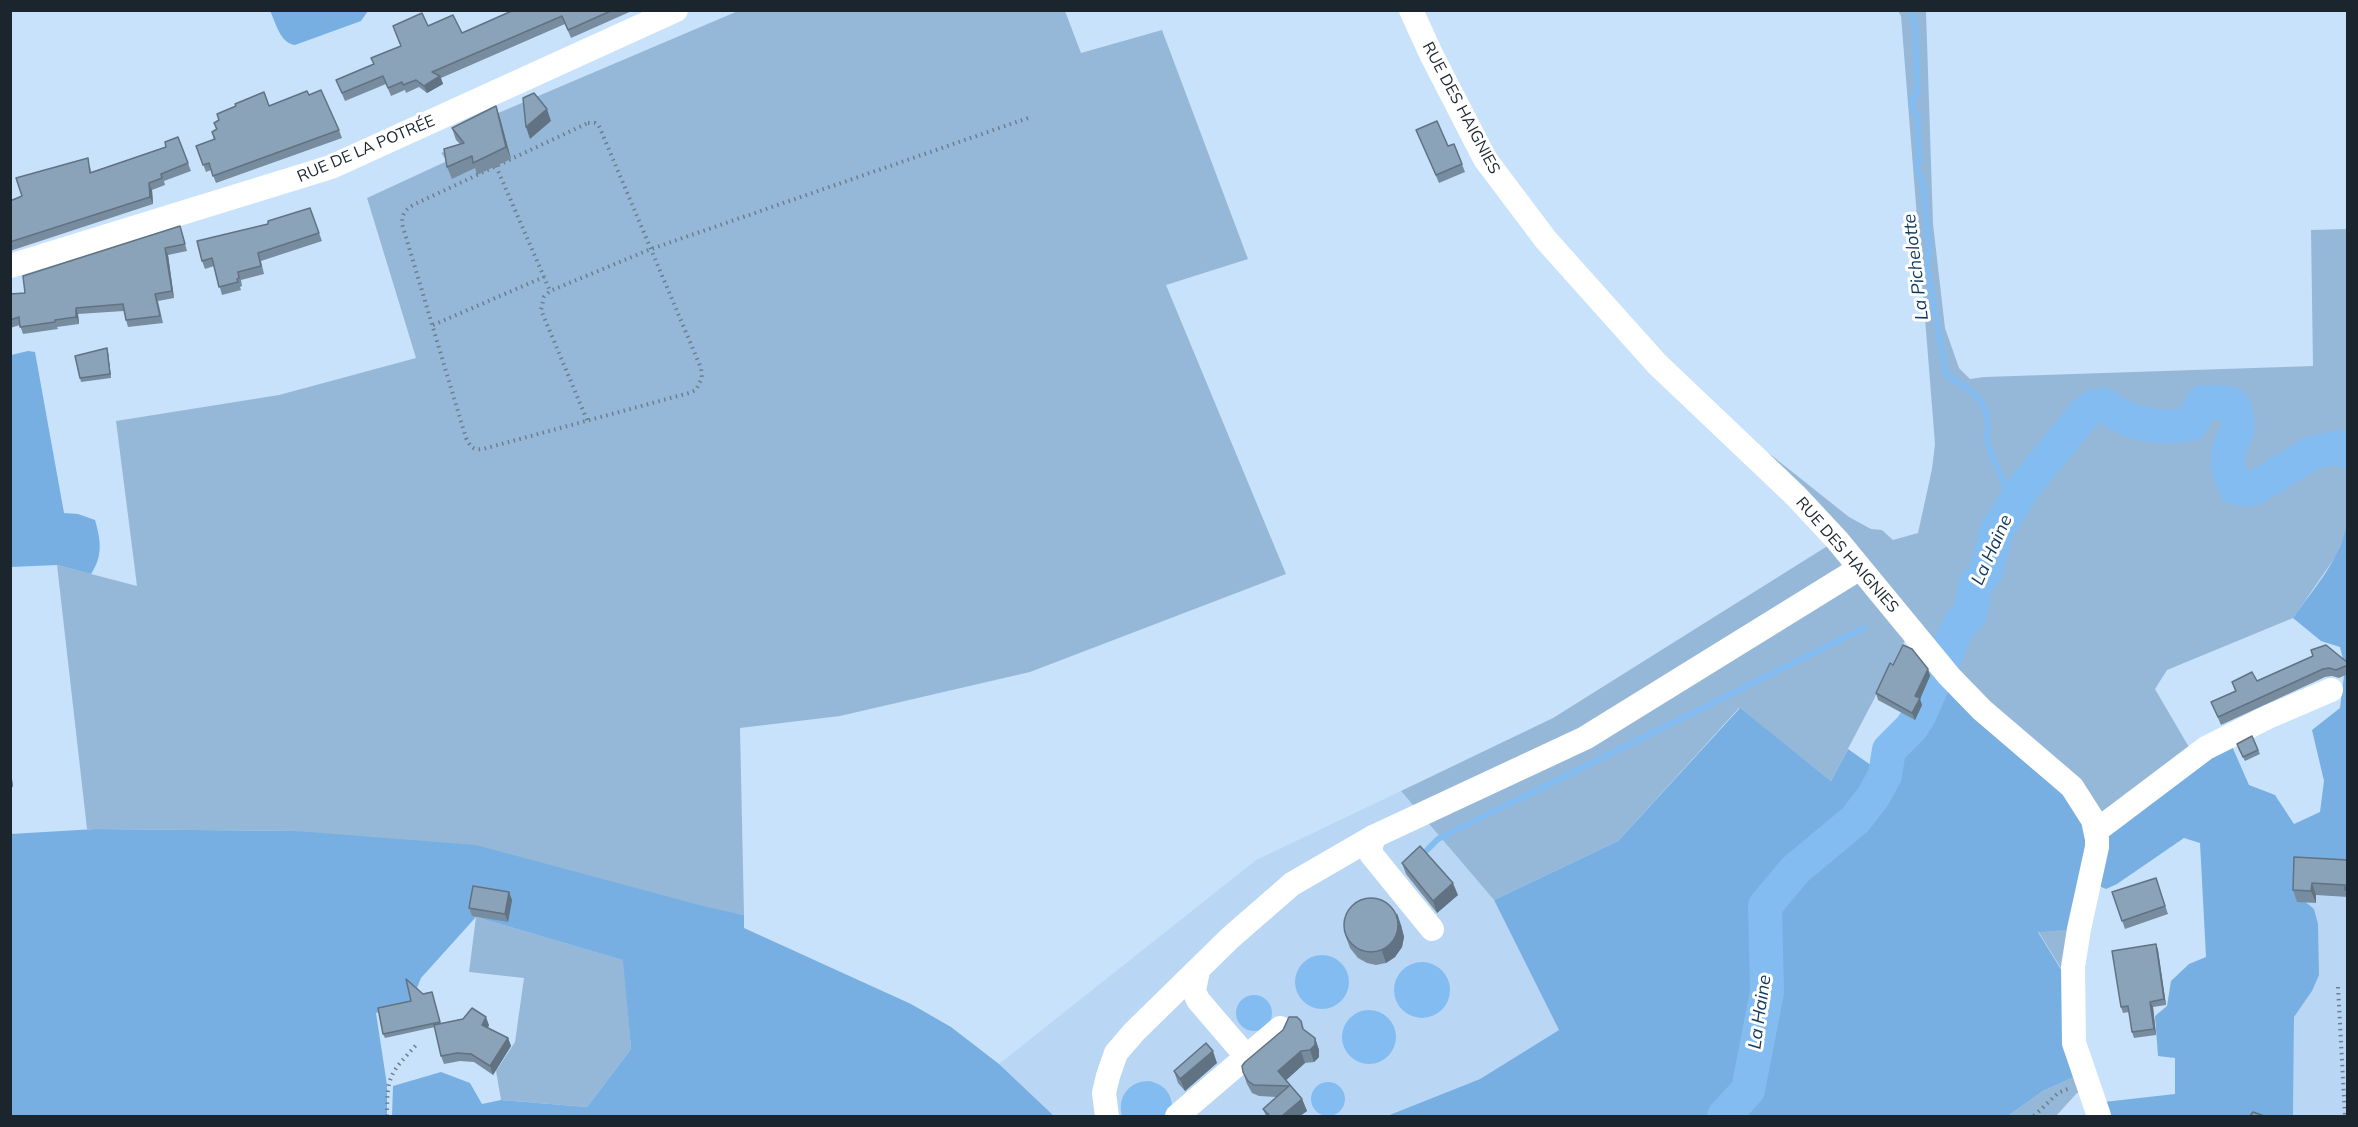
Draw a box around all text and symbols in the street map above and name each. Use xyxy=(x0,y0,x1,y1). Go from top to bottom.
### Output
street label: RUE DES HAIGNIES xyxy=(1418,39,1504,177)
street label: RUE DE LA POTRÉE xyxy=(294,111,438,187)
water label: La Pichelotte xyxy=(1899,213,1933,321)
street label: RUE DES HAIGNIES xyxy=(1792,493,1902,617)
water label: La Haine xyxy=(1967,512,2017,588)
water label: La Haine xyxy=(1744,974,1776,1050)

